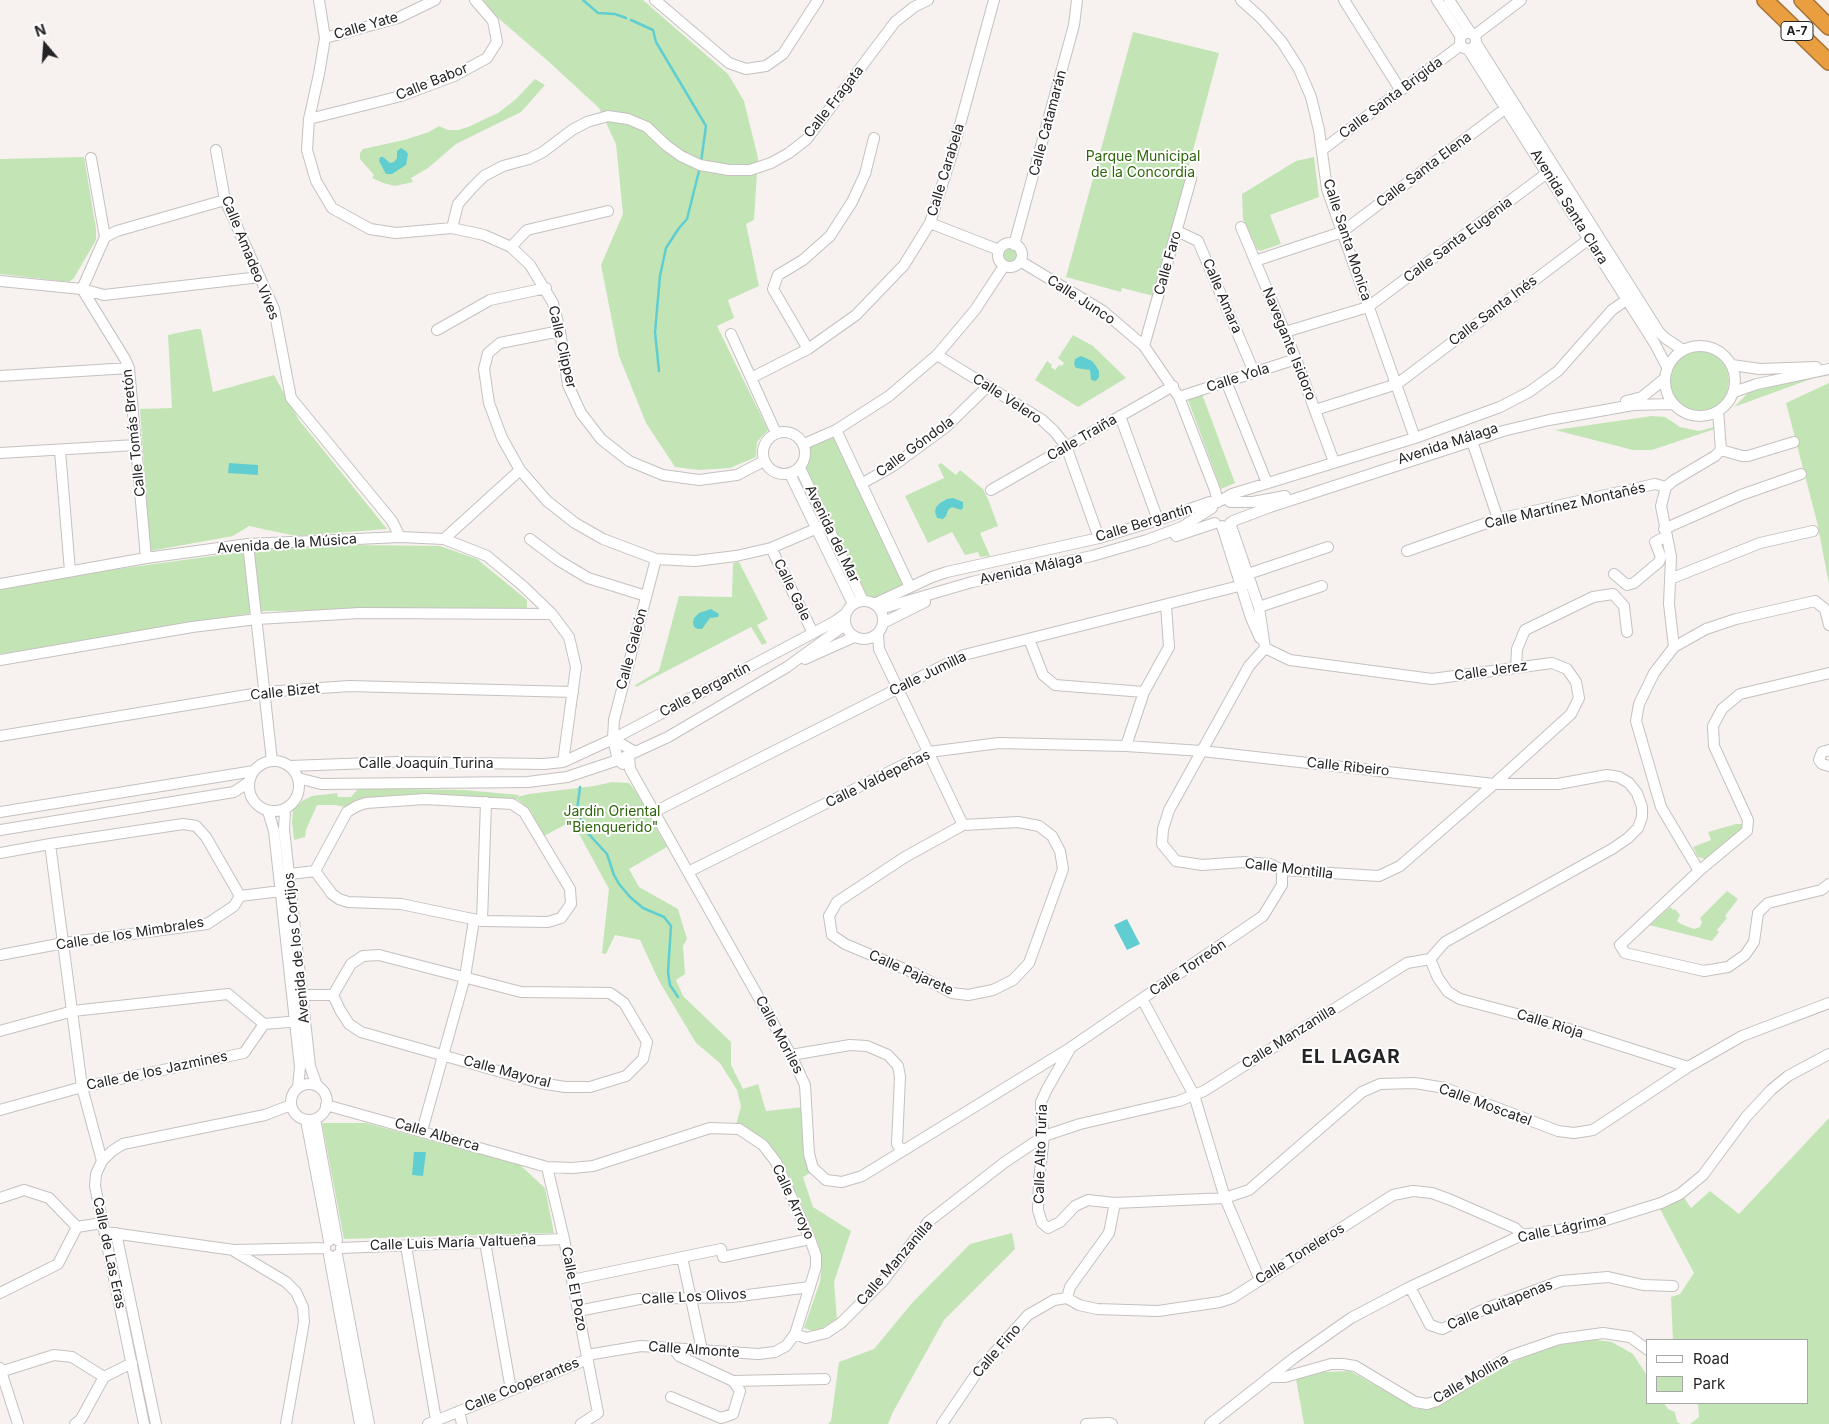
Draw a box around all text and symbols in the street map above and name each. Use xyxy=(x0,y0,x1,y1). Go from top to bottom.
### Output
street label: Calle Yate xyxy=(332,9,400,43)
north arrow xyxy=(20,20,70,70)
text: N xyxy=(33,21,48,40)
road number: A-7 xyxy=(1781,22,1813,40)
street label: Calle Santa Brigida xyxy=(1336,54,1446,142)
street label: Calle Babor xyxy=(394,60,470,104)
street label: Calle Fragata xyxy=(801,63,867,141)
street label: Calle Catamarán xyxy=(1026,68,1070,178)
street label: Calle Carabela xyxy=(924,122,968,218)
street label: Calle Santa Elena xyxy=(1373,129,1475,211)
street label: Avenida Santa Clara xyxy=(1527,146,1611,268)
park label: Parque Municipal de la Concordia xyxy=(1086,149,1200,182)
street label: Calle Santa Monica xyxy=(1319,177,1375,303)
street label: Calle Amadeo Vives xyxy=(217,194,283,322)
street label: Calle Santa Eugenia xyxy=(1400,194,1516,286)
street label: Calle Faro xyxy=(1151,229,1185,297)
street label: Calle Amara xyxy=(1199,256,1245,336)
street label: Calle Junco xyxy=(1044,272,1118,328)
street label: Calle Santa Inés xyxy=(1446,272,1540,350)
street label: Navegante Isidoro xyxy=(1259,285,1319,403)
street label: Calle Clipper xyxy=(544,304,580,390)
street label: Calle Yola xyxy=(1204,360,1272,396)
street label: Calle Tomás Bretón xyxy=(119,368,149,498)
street label: Calle Velero xyxy=(969,370,1045,428)
street label: Calle Traiña xyxy=(1044,411,1120,465)
street label: Calle Góndola xyxy=(873,413,957,481)
street label: Avenida Málaga xyxy=(1396,420,1500,468)
street label: Calle Martínez Montañés xyxy=(1483,479,1647,533)
street label: Avenida del Mar xyxy=(801,483,863,585)
street label: Calle Bergantín xyxy=(1094,500,1194,546)
street label: Avenida de la Música xyxy=(217,531,357,557)
street label: Avenida Málaga xyxy=(978,550,1084,588)
street label: Calle Gale xyxy=(770,556,814,624)
street label: Calle Galeón xyxy=(613,607,651,691)
street label: Calle Jumilla xyxy=(887,648,969,700)
street label: Calle Jerez xyxy=(1453,658,1529,684)
street label: Calle Bergantín xyxy=(657,659,753,721)
street label: Calle Bizet xyxy=(249,680,321,704)
street label: Calle Valdepeñas xyxy=(823,746,933,812)
street label: Calle Ribeiro xyxy=(1306,754,1390,780)
street label: Calle Joaquín Turina xyxy=(358,756,494,772)
park label: Jardín Oriental "Bienquerido" xyxy=(564,804,660,836)
street label: Calle Montilla xyxy=(1244,855,1334,883)
street label: Avenida de los Cortijos xyxy=(281,872,313,1024)
street label: Calle de los Mimbrales xyxy=(55,914,205,954)
street label: Calle Torreón xyxy=(1147,936,1229,1000)
street label: Calle Pajarete xyxy=(866,947,956,999)
street label: Calle Moriles xyxy=(751,993,807,1077)
street label: Calle Manzanilla xyxy=(1239,1001,1339,1073)
street label: Calle Rioja xyxy=(1515,1006,1585,1042)
district label: EL LAGAR xyxy=(1300,1046,1402,1068)
street label: Calle de los Jazmines xyxy=(85,1048,229,1094)
street label: Calle Mayoral xyxy=(461,1052,553,1092)
street label: Calle Moscatel xyxy=(1436,1080,1534,1130)
street label: Calle Alto Turia xyxy=(1031,1104,1051,1204)
street label: Calle Alberca xyxy=(392,1115,482,1155)
street label: Calle Arroyo xyxy=(768,1162,818,1242)
street label: Calle de Las Eras xyxy=(89,1196,129,1310)
street label: Calle Lágrima xyxy=(1516,1211,1608,1247)
street label: Calle Manzanilla xyxy=(853,1217,937,1309)
street label: Calle Toneleros xyxy=(1252,1220,1348,1288)
street label: Calle Luis María Valtueña xyxy=(369,1232,537,1254)
street label: Calle El Pozo xyxy=(558,1245,590,1333)
street label: Calle Quitapenas xyxy=(1445,1276,1555,1334)
street label: Calle Los Olivos xyxy=(641,1286,747,1308)
street label: Calle Fino xyxy=(969,1321,1025,1381)
street label: Calle Almonte xyxy=(648,1338,740,1362)
legend xyxy=(1646,1339,1809,1404)
text: Road xyxy=(1693,1349,1729,1368)
street label: Calle Mollina xyxy=(1430,1351,1512,1407)
street label: Calle Cooperantes xyxy=(462,1354,582,1416)
text: Park xyxy=(1693,1374,1725,1393)

